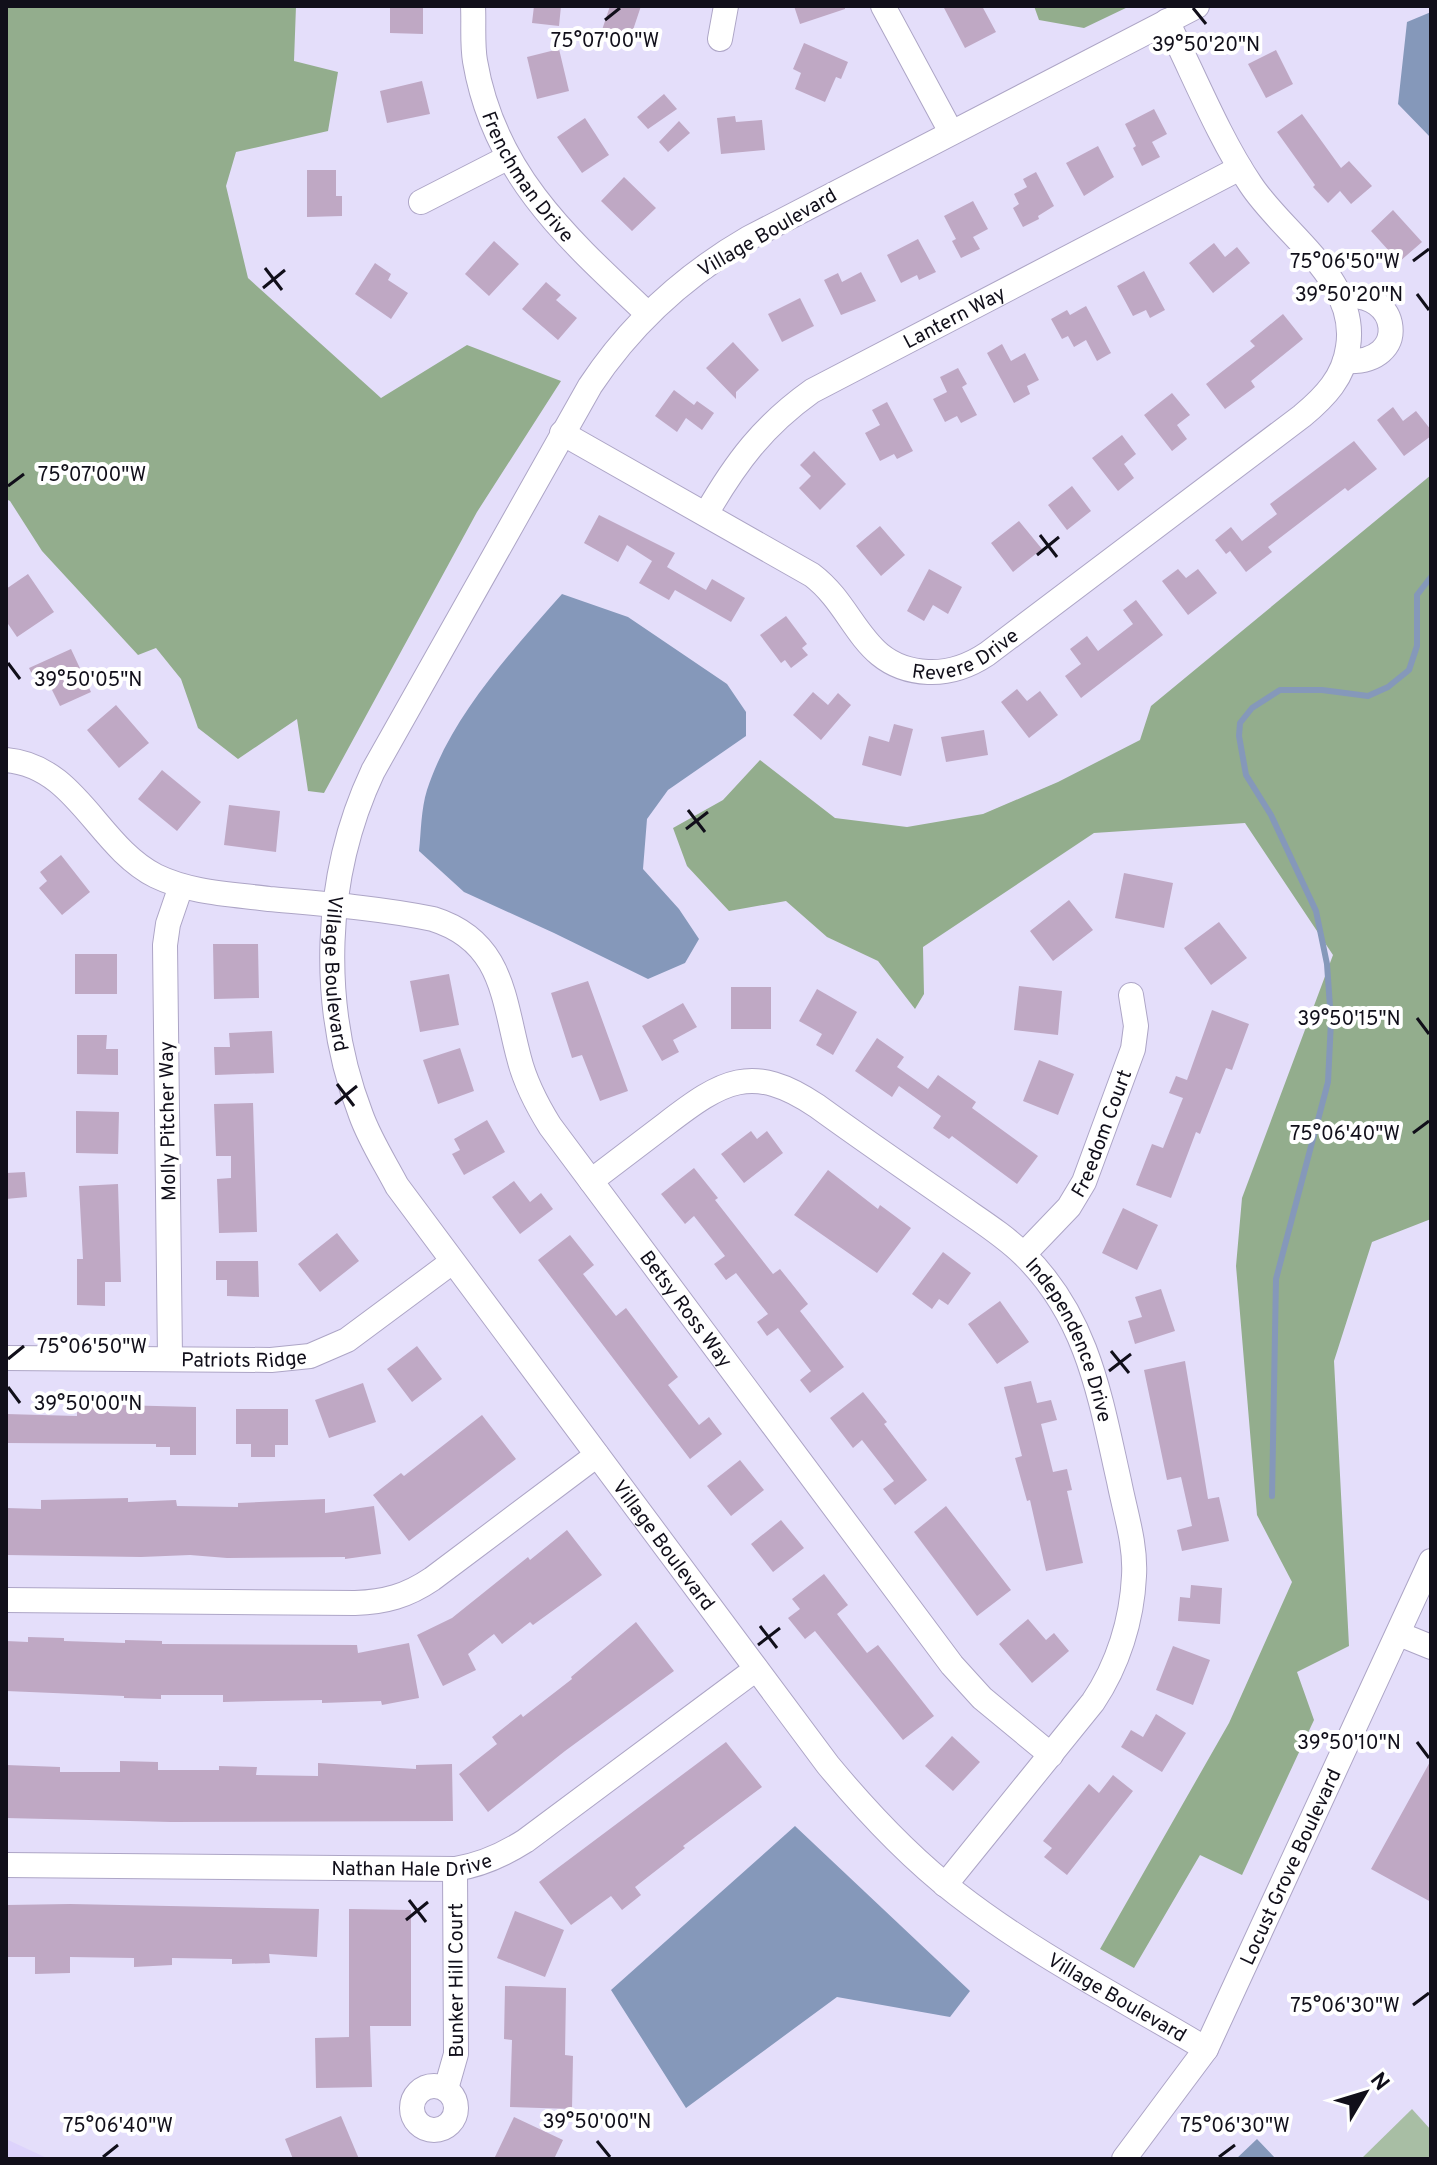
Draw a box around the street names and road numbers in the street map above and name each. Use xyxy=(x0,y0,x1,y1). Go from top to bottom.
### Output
street label: Frenchman Drive xyxy=(474,108,579,249)
street label: Village Boulevard xyxy=(694,183,842,284)
street label: Lantern Way xyxy=(899,281,1011,356)
street label: Revere Drive xyxy=(910,624,1025,687)
street label: Village Boulevard xyxy=(317,893,353,1054)
street label: Molly Pitcher Way xyxy=(155,1041,183,1201)
street label: Freedom Court xyxy=(1067,1066,1139,1203)
street label: Betsy Ross Way xyxy=(633,1246,737,1374)
street label: Independence Drive xyxy=(1019,1253,1116,1425)
street label: Patriots Ridge xyxy=(181,1345,308,1375)
street label: Village Boulevard xyxy=(605,1475,720,1617)
street label: Locust Grove Boulevard xyxy=(1235,1765,1348,1970)
street label: Nathan Hale Drive xyxy=(331,1849,496,1884)
street label: Bunker Hill Court xyxy=(444,1903,471,2058)
street label: Village Boulevard xyxy=(1042,1948,1191,2049)

